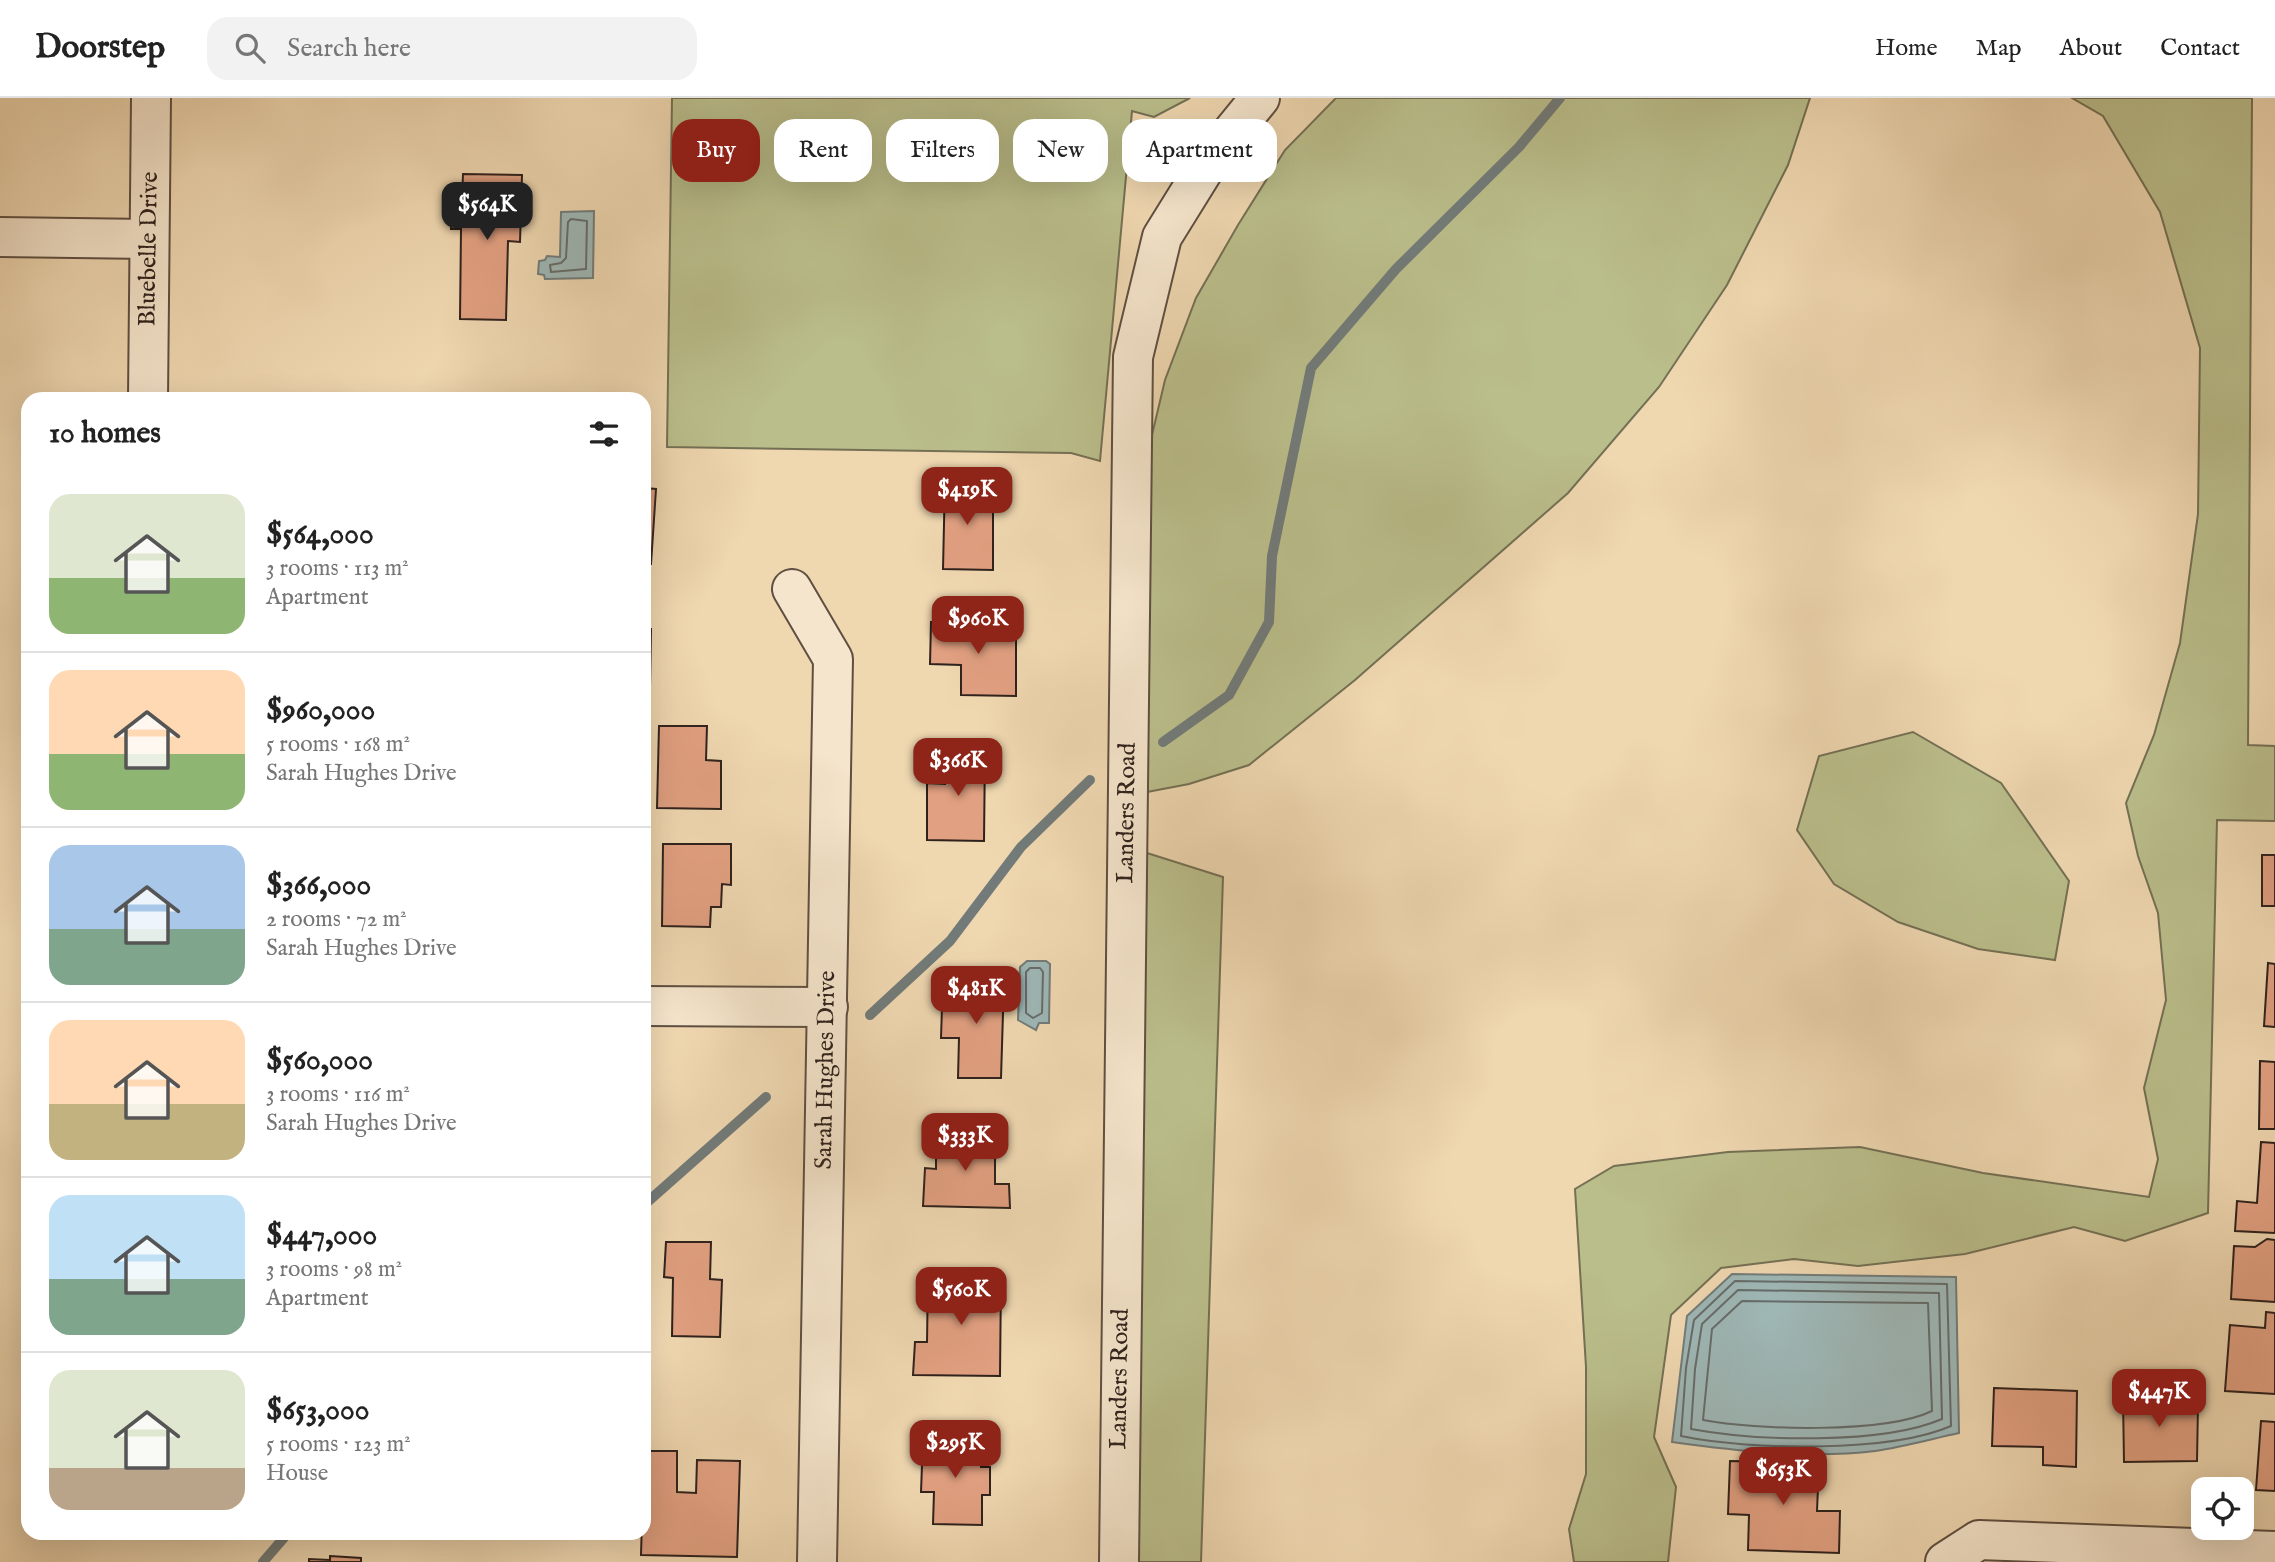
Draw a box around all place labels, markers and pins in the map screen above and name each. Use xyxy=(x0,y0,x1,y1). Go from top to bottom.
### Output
pin: $564K xyxy=(438,183,536,242)
pin: $419K xyxy=(918,468,1016,527)
pin: $960K xyxy=(929,596,1027,656)
pin: $366K xyxy=(909,738,1007,798)
pin: $481K xyxy=(927,967,1025,1026)
pin: $333K xyxy=(916,1114,1014,1173)
pin: $560K xyxy=(912,1268,1010,1327)
pin: $447K xyxy=(2110,1370,2208,1429)
pin: $295K xyxy=(906,1420,1004,1480)
pin: $653K xyxy=(1734,1448,1832,1507)

